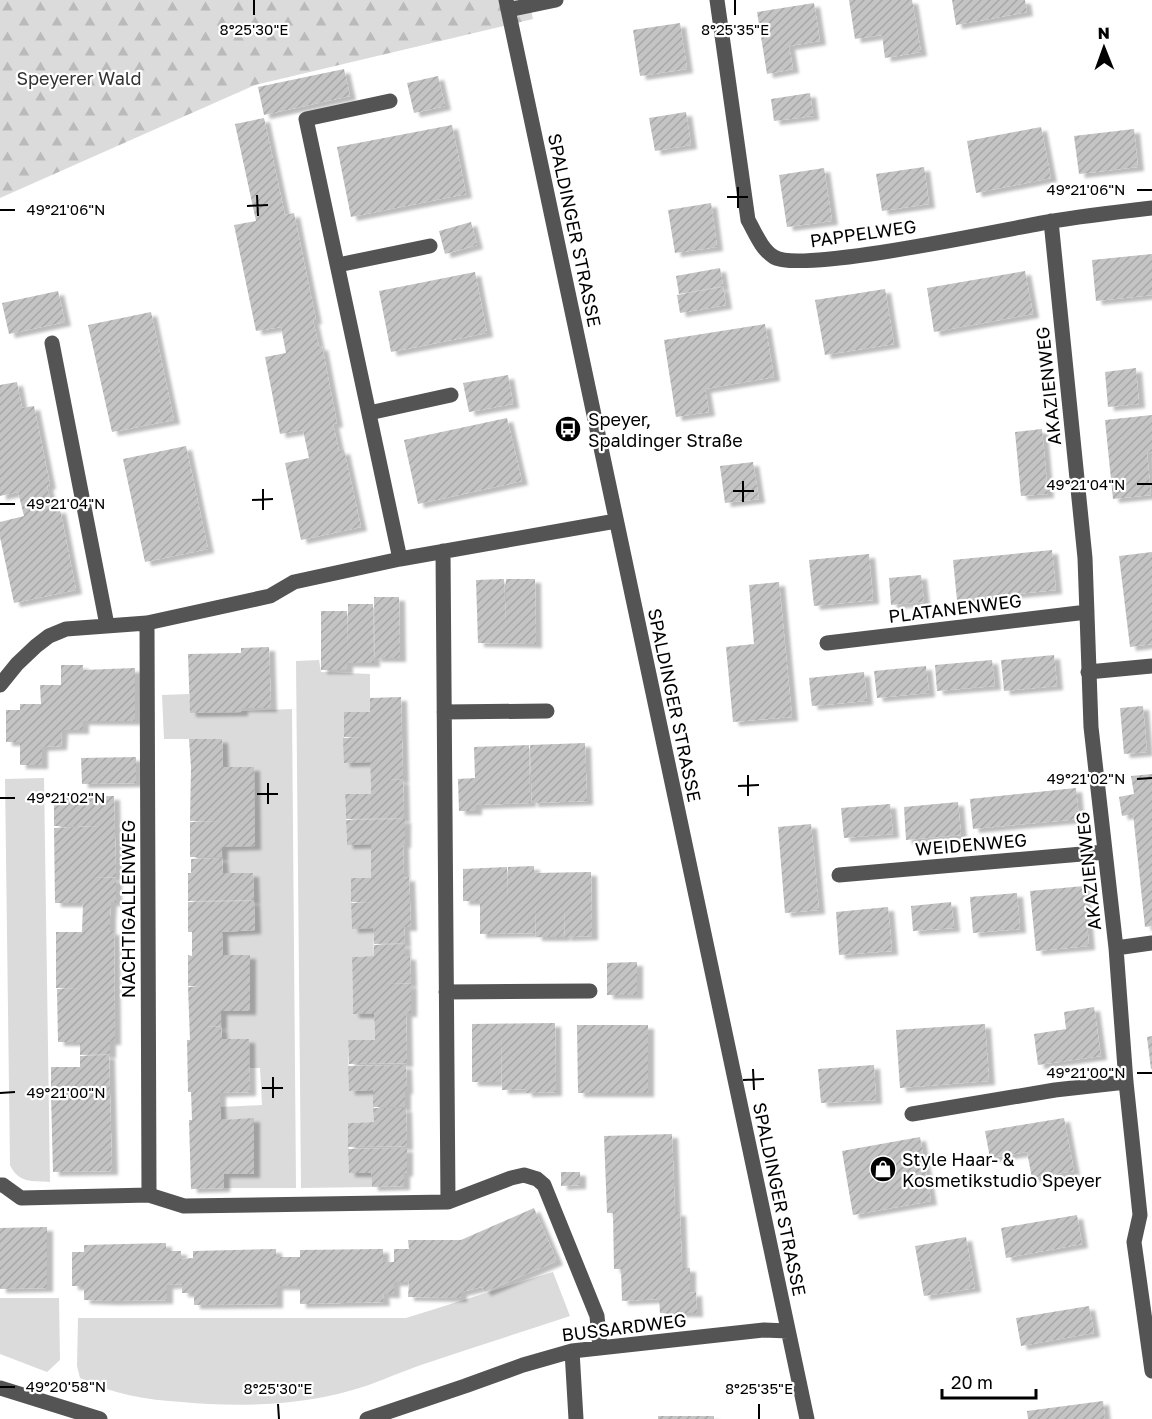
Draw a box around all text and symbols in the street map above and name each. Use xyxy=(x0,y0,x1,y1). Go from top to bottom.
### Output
north arrow xyxy=(1074,18,1134,78)
text: 8°25'30"E xyxy=(220,20,288,38)
text: 8°25'35"E xyxy=(701,20,769,38)
text: N xyxy=(1097,23,1110,43)
park label: Speyerer Wald xyxy=(16,67,142,89)
street label: SPALDINGER STRASSE xyxy=(544,131,606,329)
text: 49°21'06"N xyxy=(1047,180,1125,198)
text: 49°21'06"N xyxy=(27,200,105,218)
street label: PAPPELWEG xyxy=(808,215,918,251)
street label: AKAZIENWEG xyxy=(1031,326,1065,446)
place label: Speyer, Spaldinger Straße xyxy=(588,408,743,451)
bus stop icon: Speyer, Spaldinger Straße xyxy=(553,414,583,444)
text: 49°21'04"N xyxy=(1046,475,1126,493)
text: 49°21'04"N xyxy=(26,494,106,512)
street label: PLATANENWEG xyxy=(887,589,1023,627)
street label: SPALDINGER STRASSE xyxy=(644,606,706,804)
text: 49°21'02"N xyxy=(1047,769,1125,787)
text: 49°21'02"N xyxy=(27,788,105,806)
street label: AKAZIENWEG xyxy=(1071,811,1105,931)
street label: NACHTIGALLENWEG xyxy=(117,820,139,998)
street label: WEIDENWEG xyxy=(914,828,1028,860)
text: 49°21'00"N xyxy=(1046,1063,1126,1081)
text: 49°21'00"N xyxy=(26,1083,106,1101)
street label: SPALDINGER STRASSE xyxy=(749,1100,811,1298)
place label: Style Haar- & Kosmetikstudio Speyer xyxy=(902,1148,1102,1191)
shop icon: Style Haar- & Kosmetikstudio Speyer xyxy=(868,1154,898,1184)
street label: BUSSARDWEG xyxy=(560,1308,688,1346)
scale bar xyxy=(942,1362,1036,1400)
text: 20 m xyxy=(951,1371,993,1393)
text: 49°20'58"N xyxy=(26,1377,106,1395)
text: 8°25'30"E xyxy=(244,1379,312,1397)
text: 8°25'35"E xyxy=(725,1379,793,1397)

